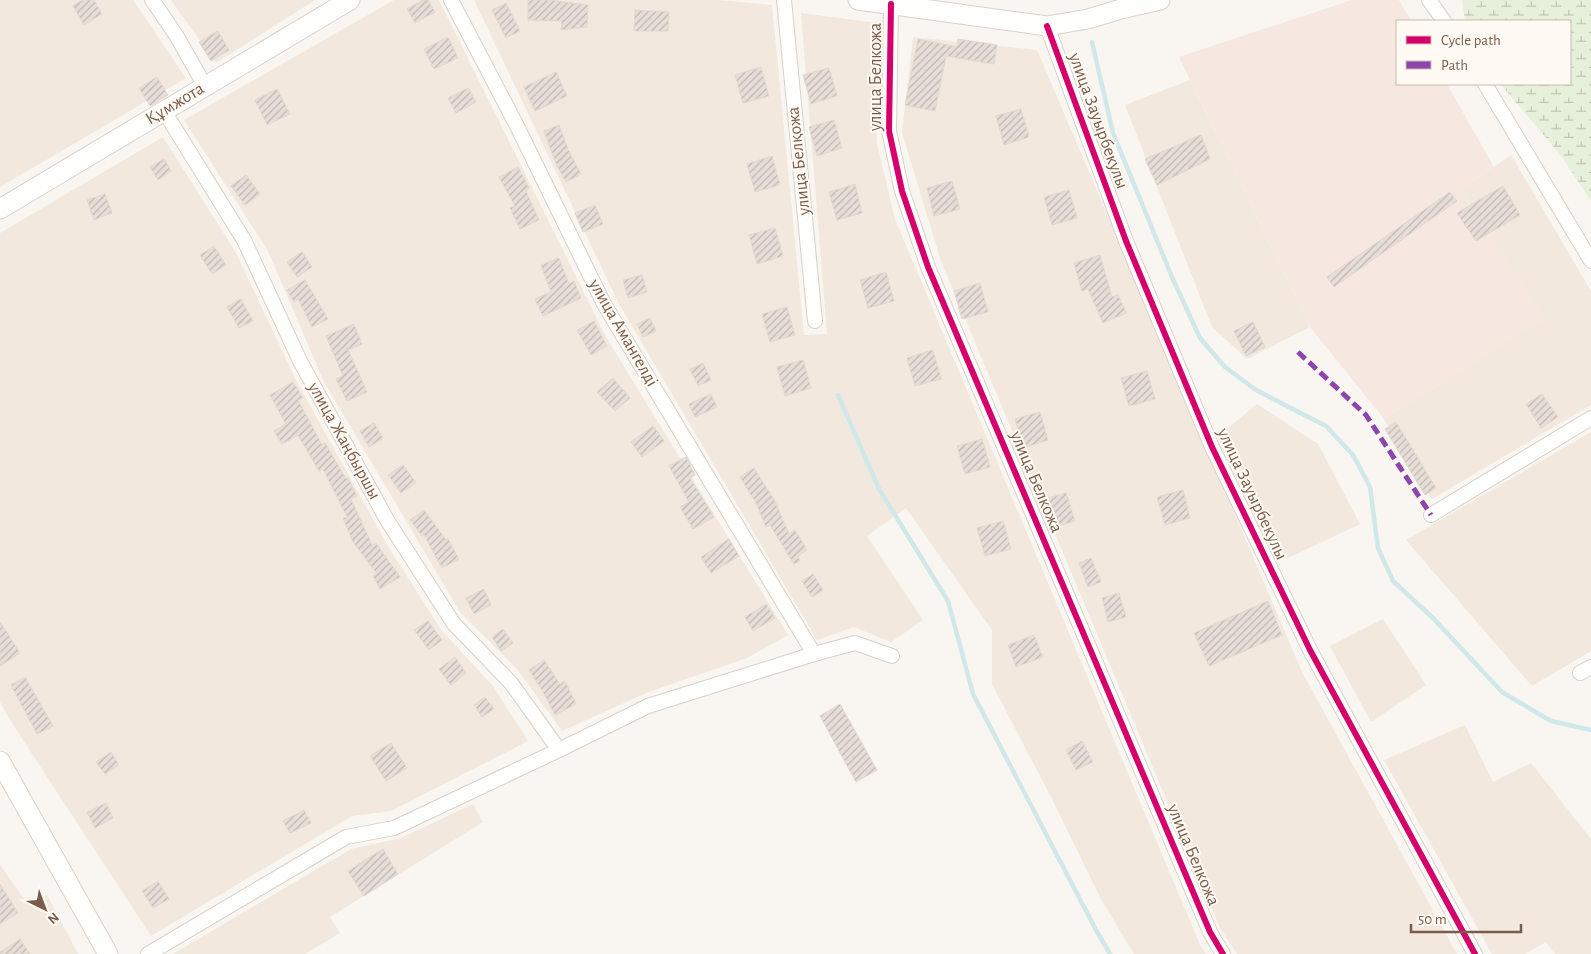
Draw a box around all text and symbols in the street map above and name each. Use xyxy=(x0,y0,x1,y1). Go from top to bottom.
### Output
legend xyxy=(1396,20,1571,85)
street label: улица Белкожа xyxy=(867,23,885,132)
text: Cycle path xyxy=(1441,33,1501,48)
street label: улица Зауырбекулы xyxy=(1065,49,1132,191)
text: Path xyxy=(1441,58,1468,73)
street label: Құмжота xyxy=(143,80,207,128)
street label: улица Белқожа xyxy=(784,106,814,217)
street label: улица Амангелді xyxy=(585,275,661,390)
street label: улица Жаңбыршы xyxy=(304,378,385,503)
street label: улица Зауырбекулы xyxy=(1213,424,1291,563)
street label: улица Белкожа xyxy=(1006,428,1065,535)
street label: улица Белкожа xyxy=(1163,801,1222,908)
north arrow xyxy=(20,884,70,934)
scale bar xyxy=(1411,902,1521,934)
text: N xyxy=(45,909,61,926)
text: 50 m xyxy=(1418,912,1447,927)

